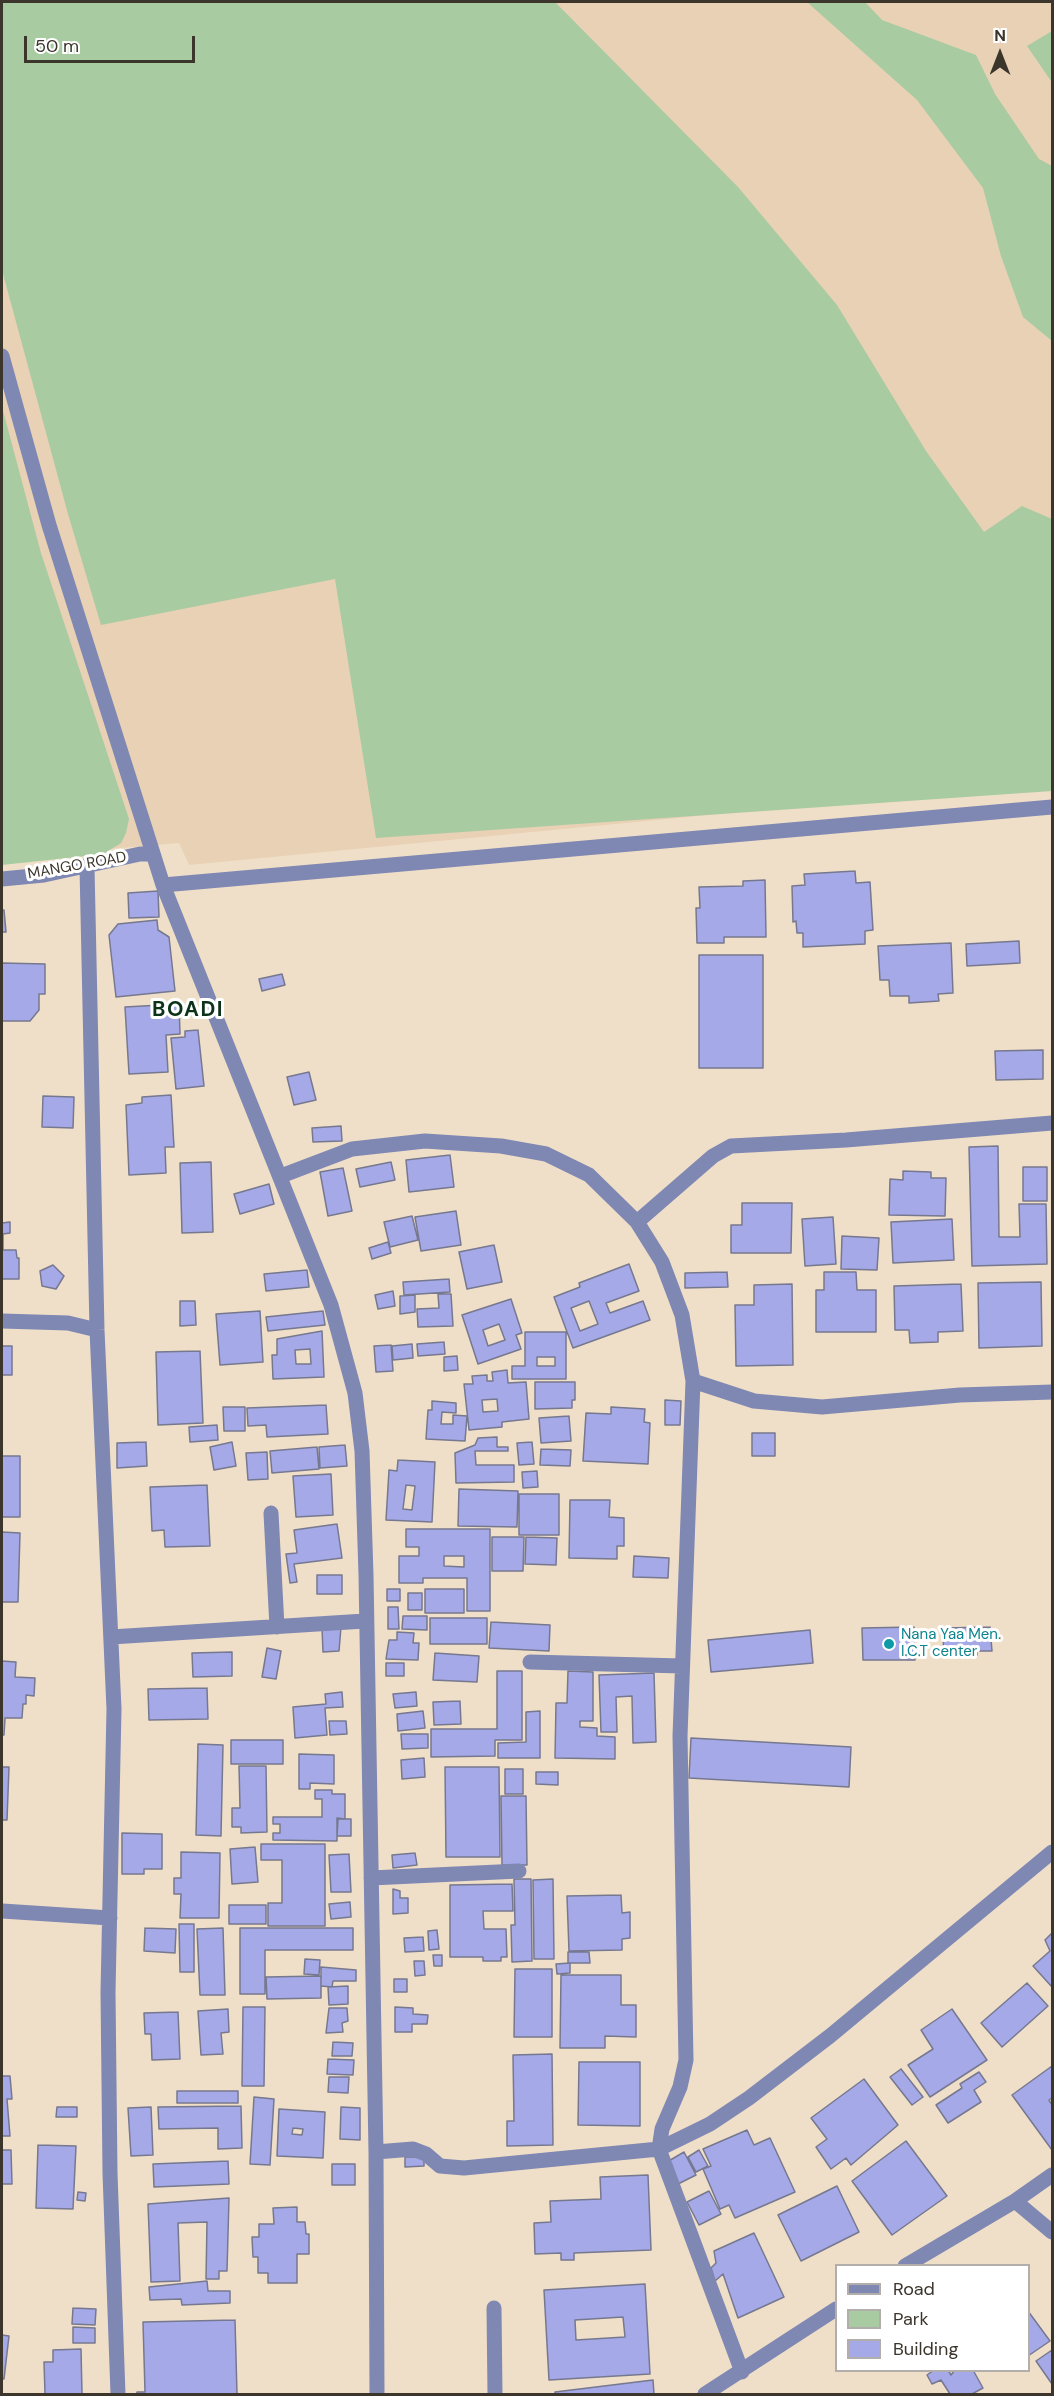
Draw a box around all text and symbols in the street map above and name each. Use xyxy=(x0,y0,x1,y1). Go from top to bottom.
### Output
scale bar xyxy=(27,24,198,62)
north arrow xyxy=(970,24,1030,84)
text: N xyxy=(994,25,1006,46)
text: 50 m xyxy=(35,34,79,58)
street label: MANGO ROAD xyxy=(26,848,128,884)
district label: BOADI xyxy=(152,997,224,1023)
place label: Nana Yaa Men. I.C.T center xyxy=(901,1626,1001,1661)
marker: Nana Yaa Men. I.C.T center xyxy=(882,1637,896,1651)
legend xyxy=(835,2264,1030,2372)
text: Road xyxy=(893,2277,935,2301)
text: Park xyxy=(893,2307,929,2331)
text: Building xyxy=(893,2337,958,2361)

